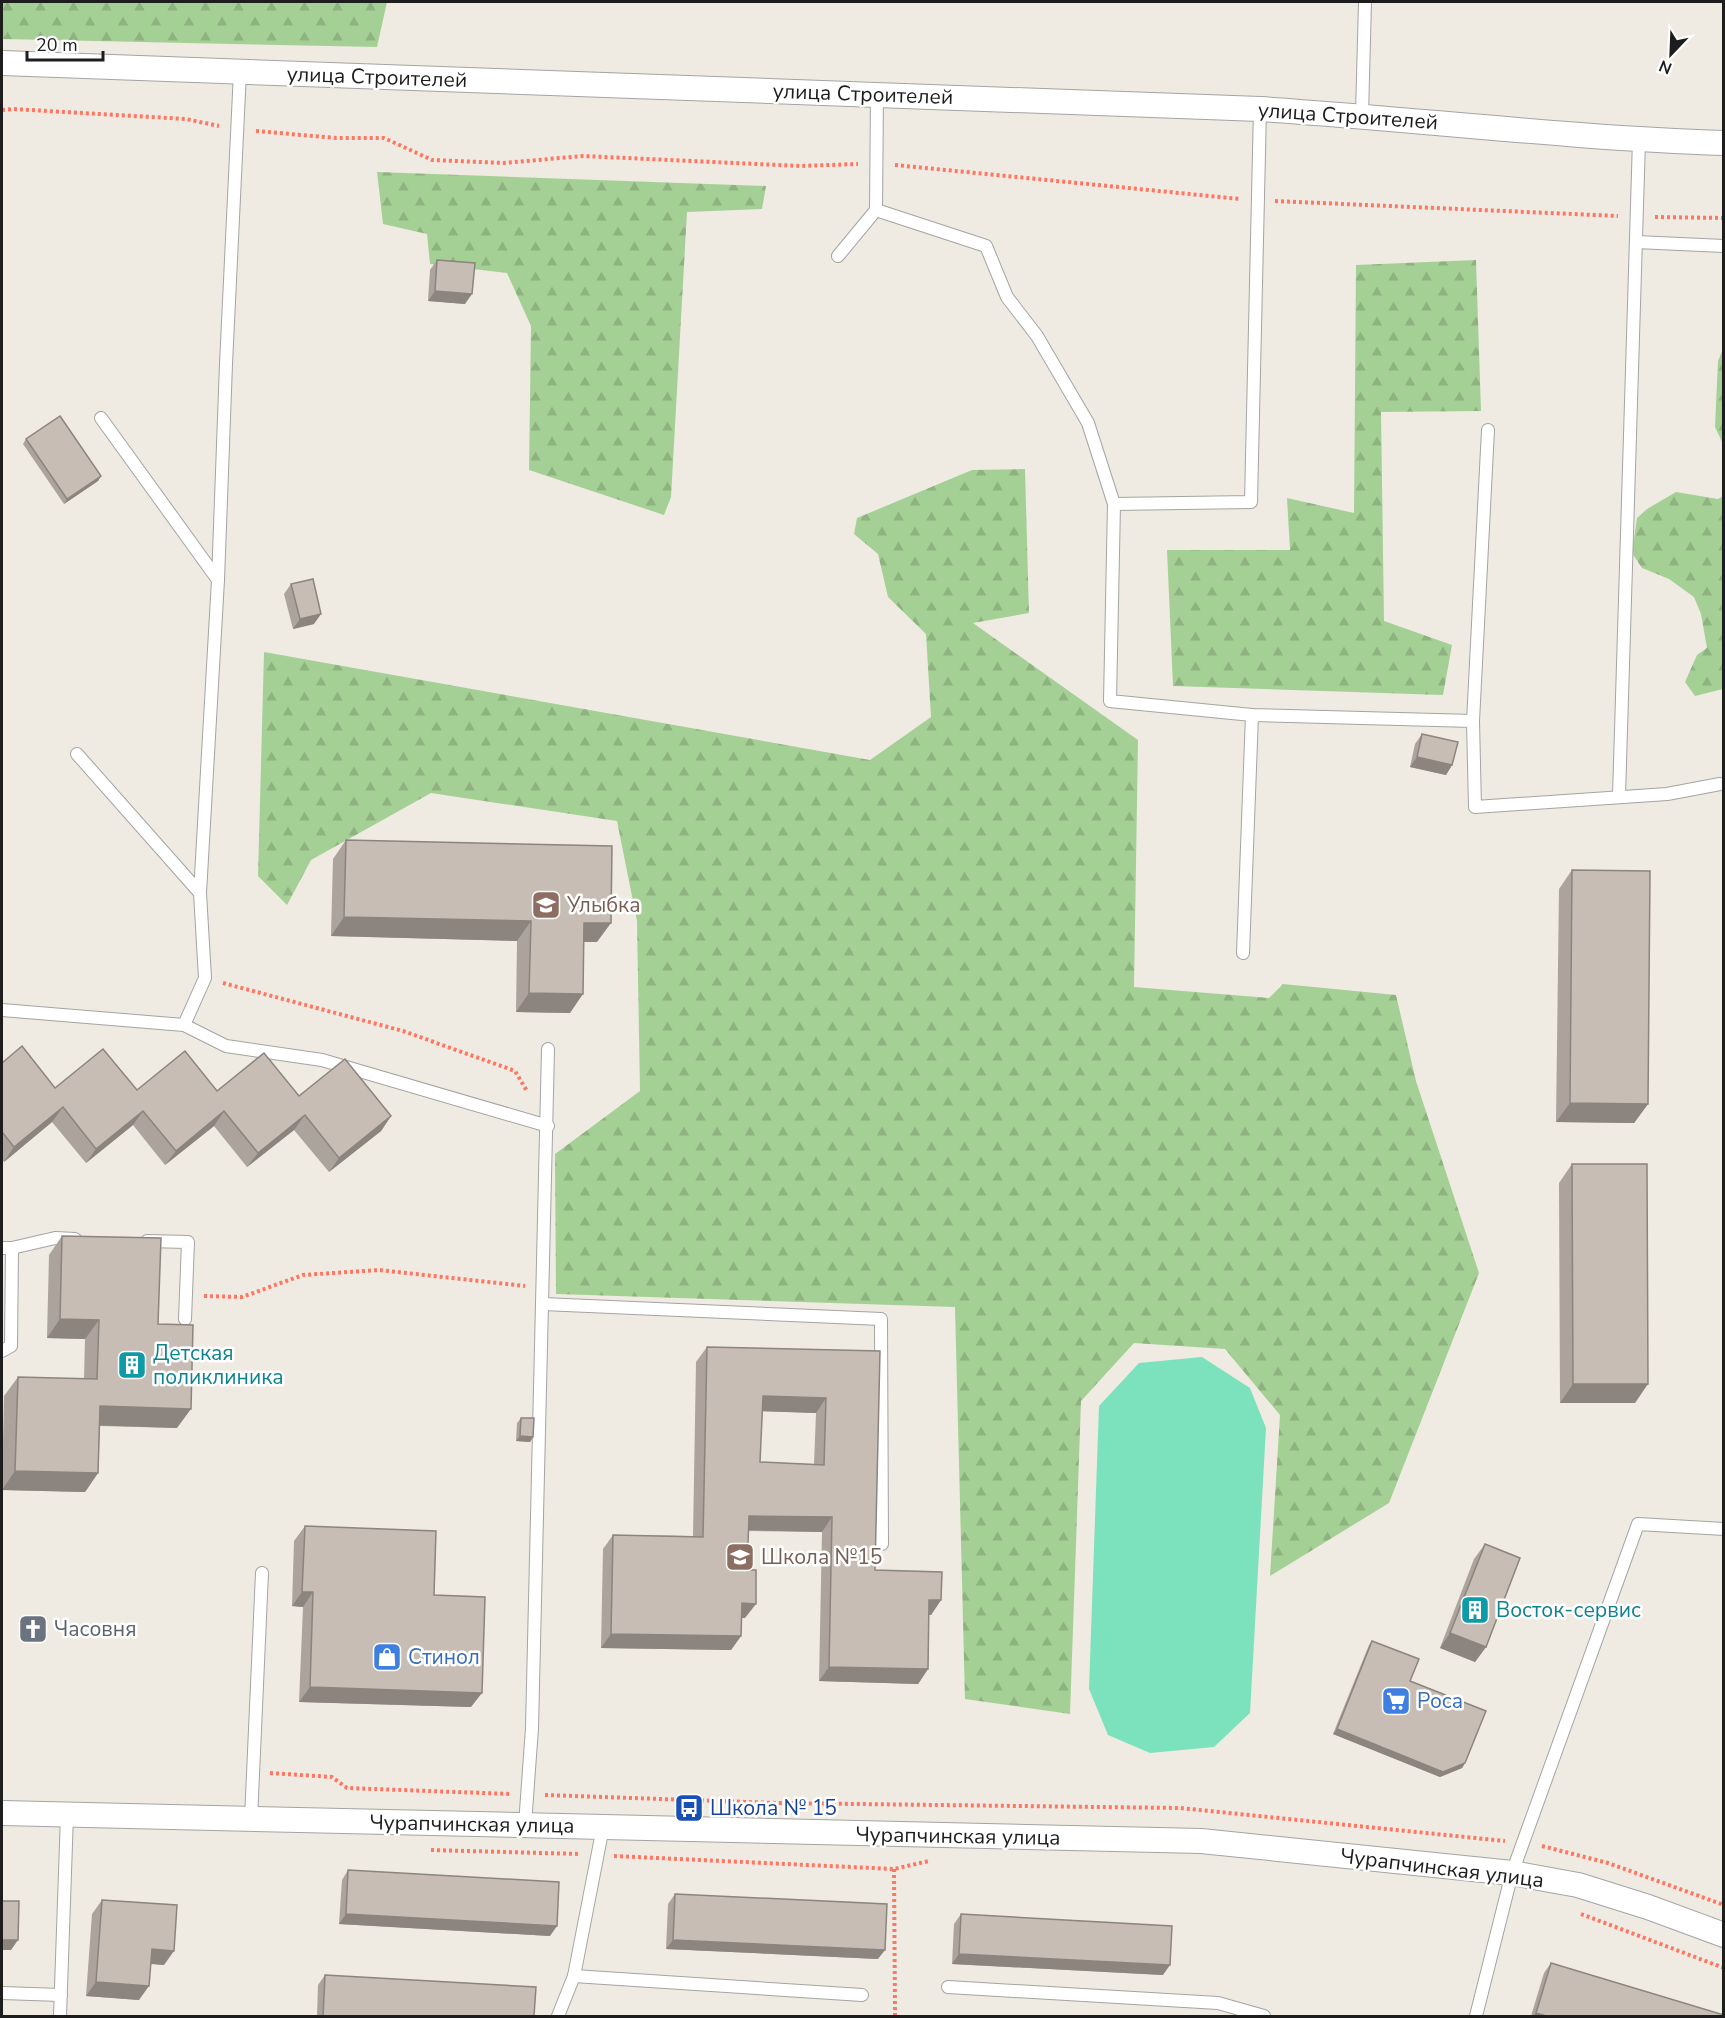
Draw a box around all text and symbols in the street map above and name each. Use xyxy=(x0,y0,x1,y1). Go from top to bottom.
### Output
scale bar xyxy=(27,24,104,62)
north arrow xyxy=(1641,24,1701,84)
text: 20 m xyxy=(36,33,78,57)
text: N xyxy=(1656,54,1675,79)
street label: улица Строителей xyxy=(286,60,468,94)
street label: улица Строителей xyxy=(772,77,954,111)
street label: улица Строителей xyxy=(1257,96,1439,136)
school or university icon: Улыбка xyxy=(530,889,562,921)
place label: Улыбка xyxy=(566,891,640,919)
place label: Детская поликлиника xyxy=(153,1339,284,1391)
building icon: Детская поликлиника xyxy=(116,1349,148,1381)
school or university icon: Школа №15 xyxy=(724,1541,756,1573)
place label: Школа №15 xyxy=(761,1543,882,1571)
building icon: Восток-сервис xyxy=(1459,1594,1491,1626)
place label: Восток-сервис xyxy=(1496,1596,1641,1624)
church icon: Часовня xyxy=(17,1613,49,1645)
place label: Часовня xyxy=(54,1615,136,1643)
shop icon: Стинол xyxy=(371,1641,403,1673)
place label: Стинол xyxy=(408,1643,480,1671)
supermarket icon: Роса xyxy=(1380,1685,1412,1717)
place label: Роса xyxy=(1417,1687,1463,1715)
bus stop icon: Школа № 15 xyxy=(673,1792,705,1824)
place label: Школа № 15 xyxy=(710,1794,837,1822)
street label: Чурапчинская улица xyxy=(369,1808,575,1840)
street label: Чурапчинская улица xyxy=(855,1820,1061,1852)
street label: Чурапчинская улица xyxy=(1339,1842,1545,1894)

